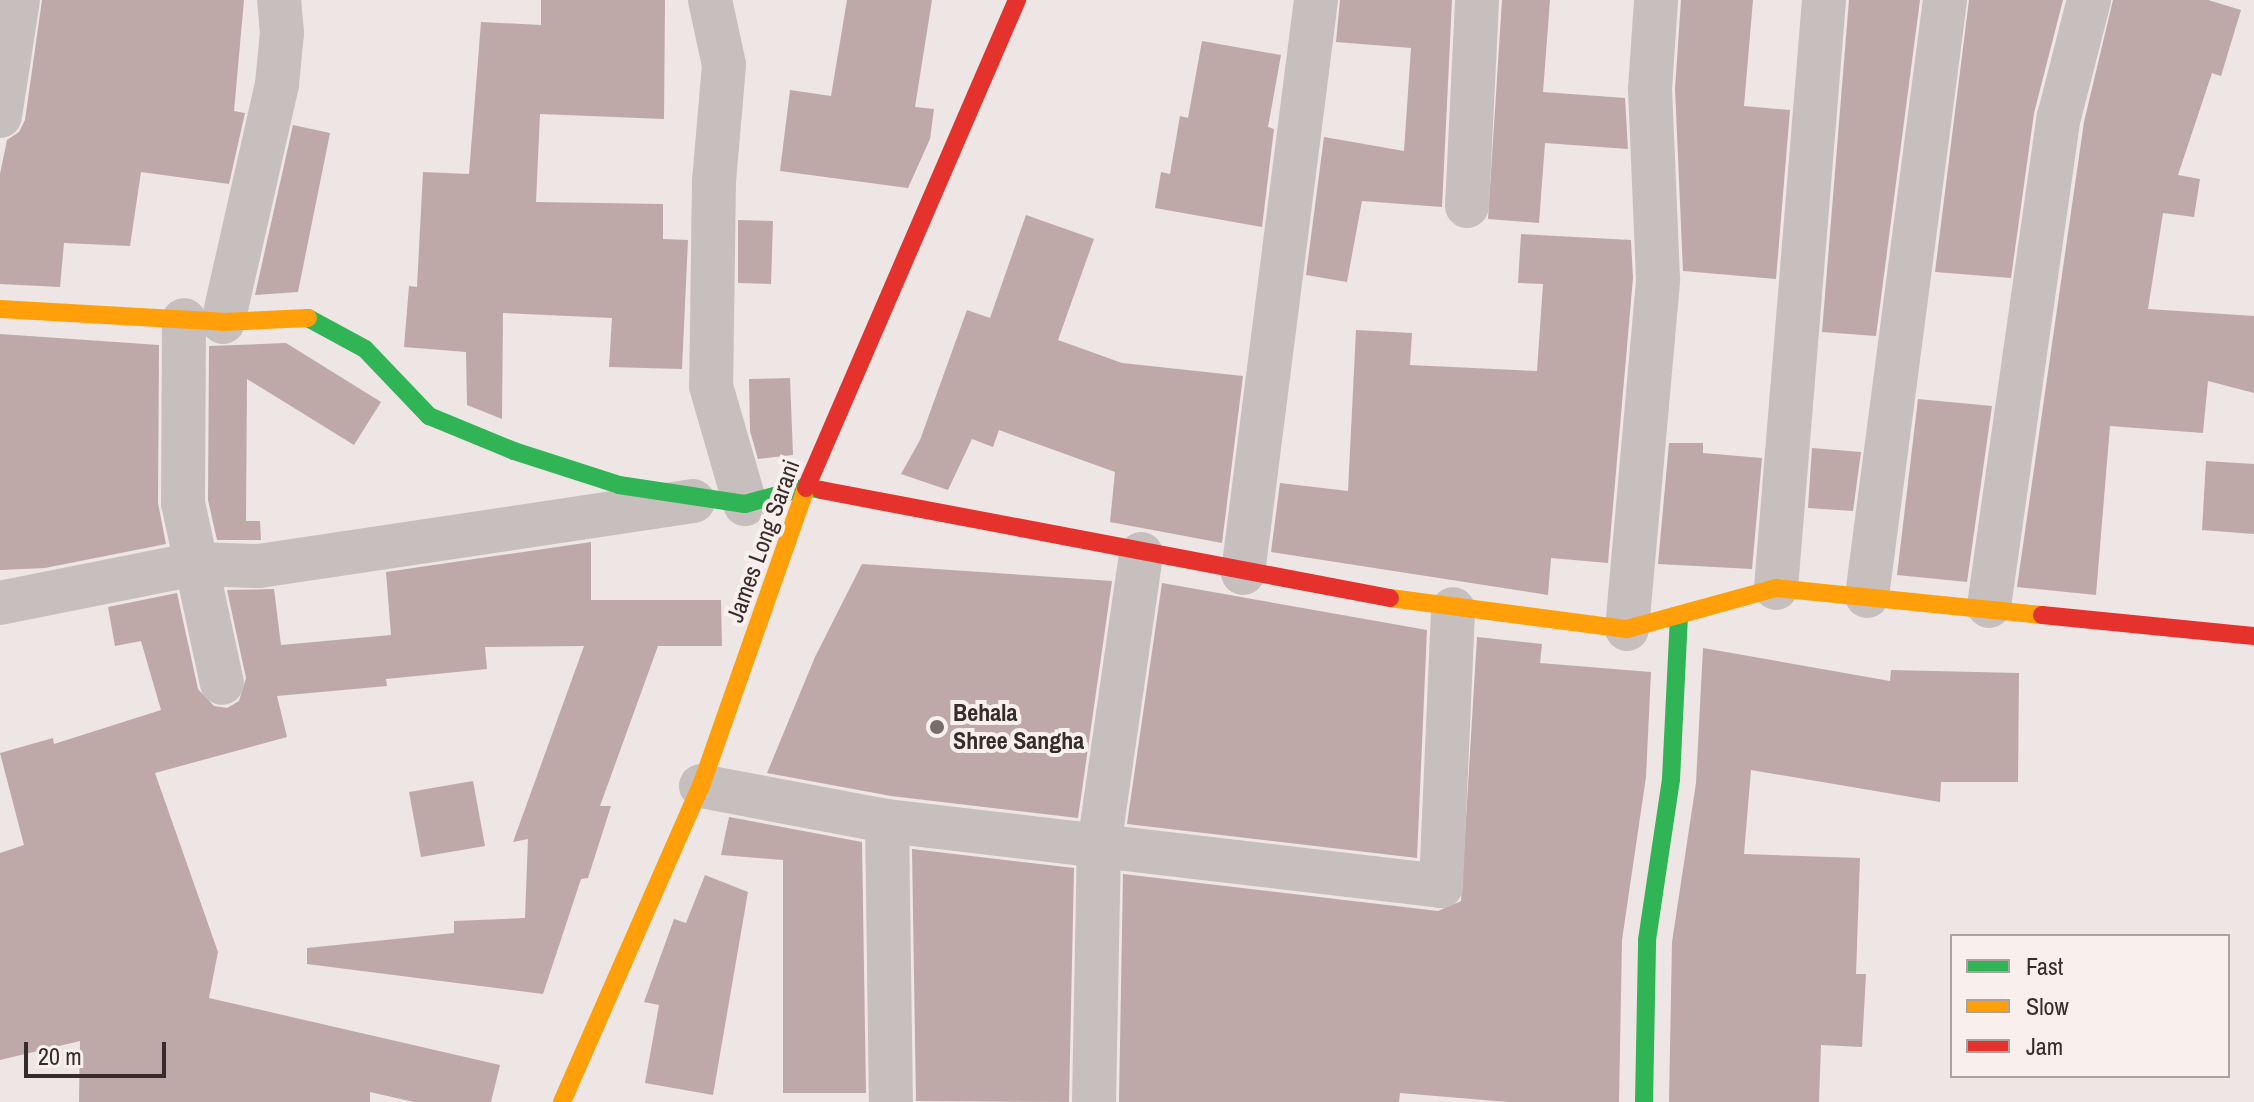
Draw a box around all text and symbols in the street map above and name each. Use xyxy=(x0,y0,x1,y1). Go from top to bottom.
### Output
street label: James Long Sarani xyxy=(720,456,806,626)
place label: Behala Shree Sangha xyxy=(953,699,1084,755)
marker: Behala Shree Sangha xyxy=(928,718,946,736)
legend xyxy=(1950,934,2230,1078)
text: Fast xyxy=(2026,950,2063,982)
text: Slow xyxy=(2026,990,2069,1022)
scale bar xyxy=(28,1026,170,1076)
text: Jam xyxy=(2026,1030,2063,1062)
text: 20 m xyxy=(38,1040,82,1072)

